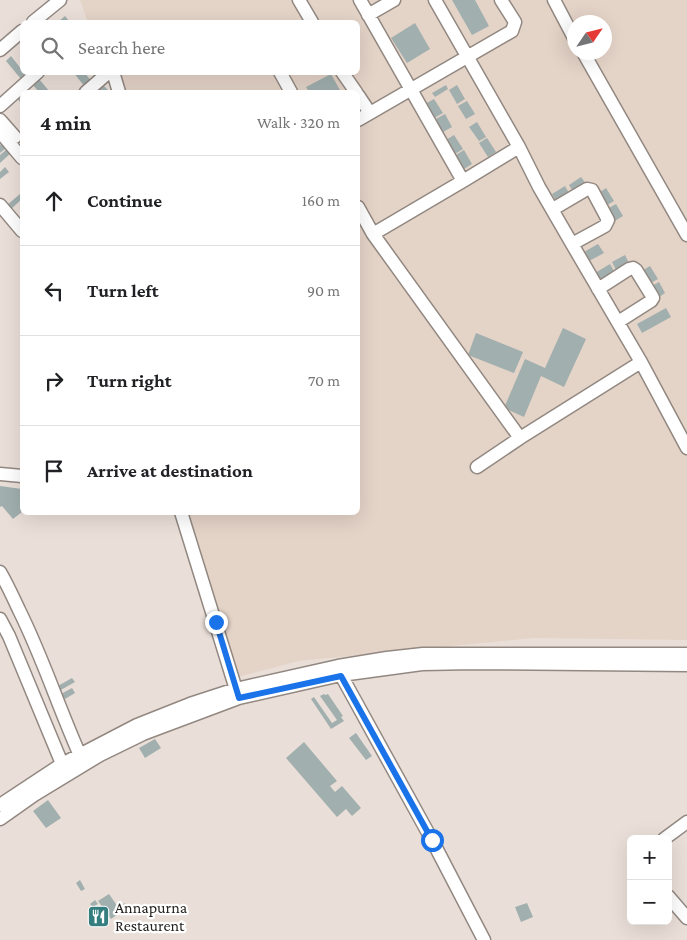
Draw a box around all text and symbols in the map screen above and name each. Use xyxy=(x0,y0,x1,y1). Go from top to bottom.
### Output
north arrow xyxy=(567,15,612,60)
search box xyxy=(20,20,360,75)
icon: search xyxy=(38,34,66,62)
text: Search here xyxy=(78,37,165,58)
text: 4 min xyxy=(40,111,91,135)
text: Walk · 320 m xyxy=(257,114,340,131)
icon: ahead xyxy=(40,187,68,215)
text: Continue xyxy=(87,190,162,211)
text: 160 m xyxy=(302,192,340,209)
icon: left xyxy=(40,277,68,305)
text: Turn left xyxy=(87,280,159,301)
text: 90 m xyxy=(307,282,340,299)
icon: right xyxy=(40,367,68,395)
text: Turn right xyxy=(87,370,172,391)
text: 70 m xyxy=(308,372,340,389)
icon: arrive xyxy=(40,457,68,485)
text: Arrive at destination xyxy=(87,460,253,481)
route end xyxy=(205,611,228,634)
route start xyxy=(421,829,444,852)
map controls xyxy=(627,835,672,925)
button: + xyxy=(627,835,672,880)
button: − xyxy=(627,880,672,925)
place label: Annapurna Restaurent xyxy=(115,899,188,934)
restaurant icon: Annapurna Restaurent xyxy=(87,904,111,928)

